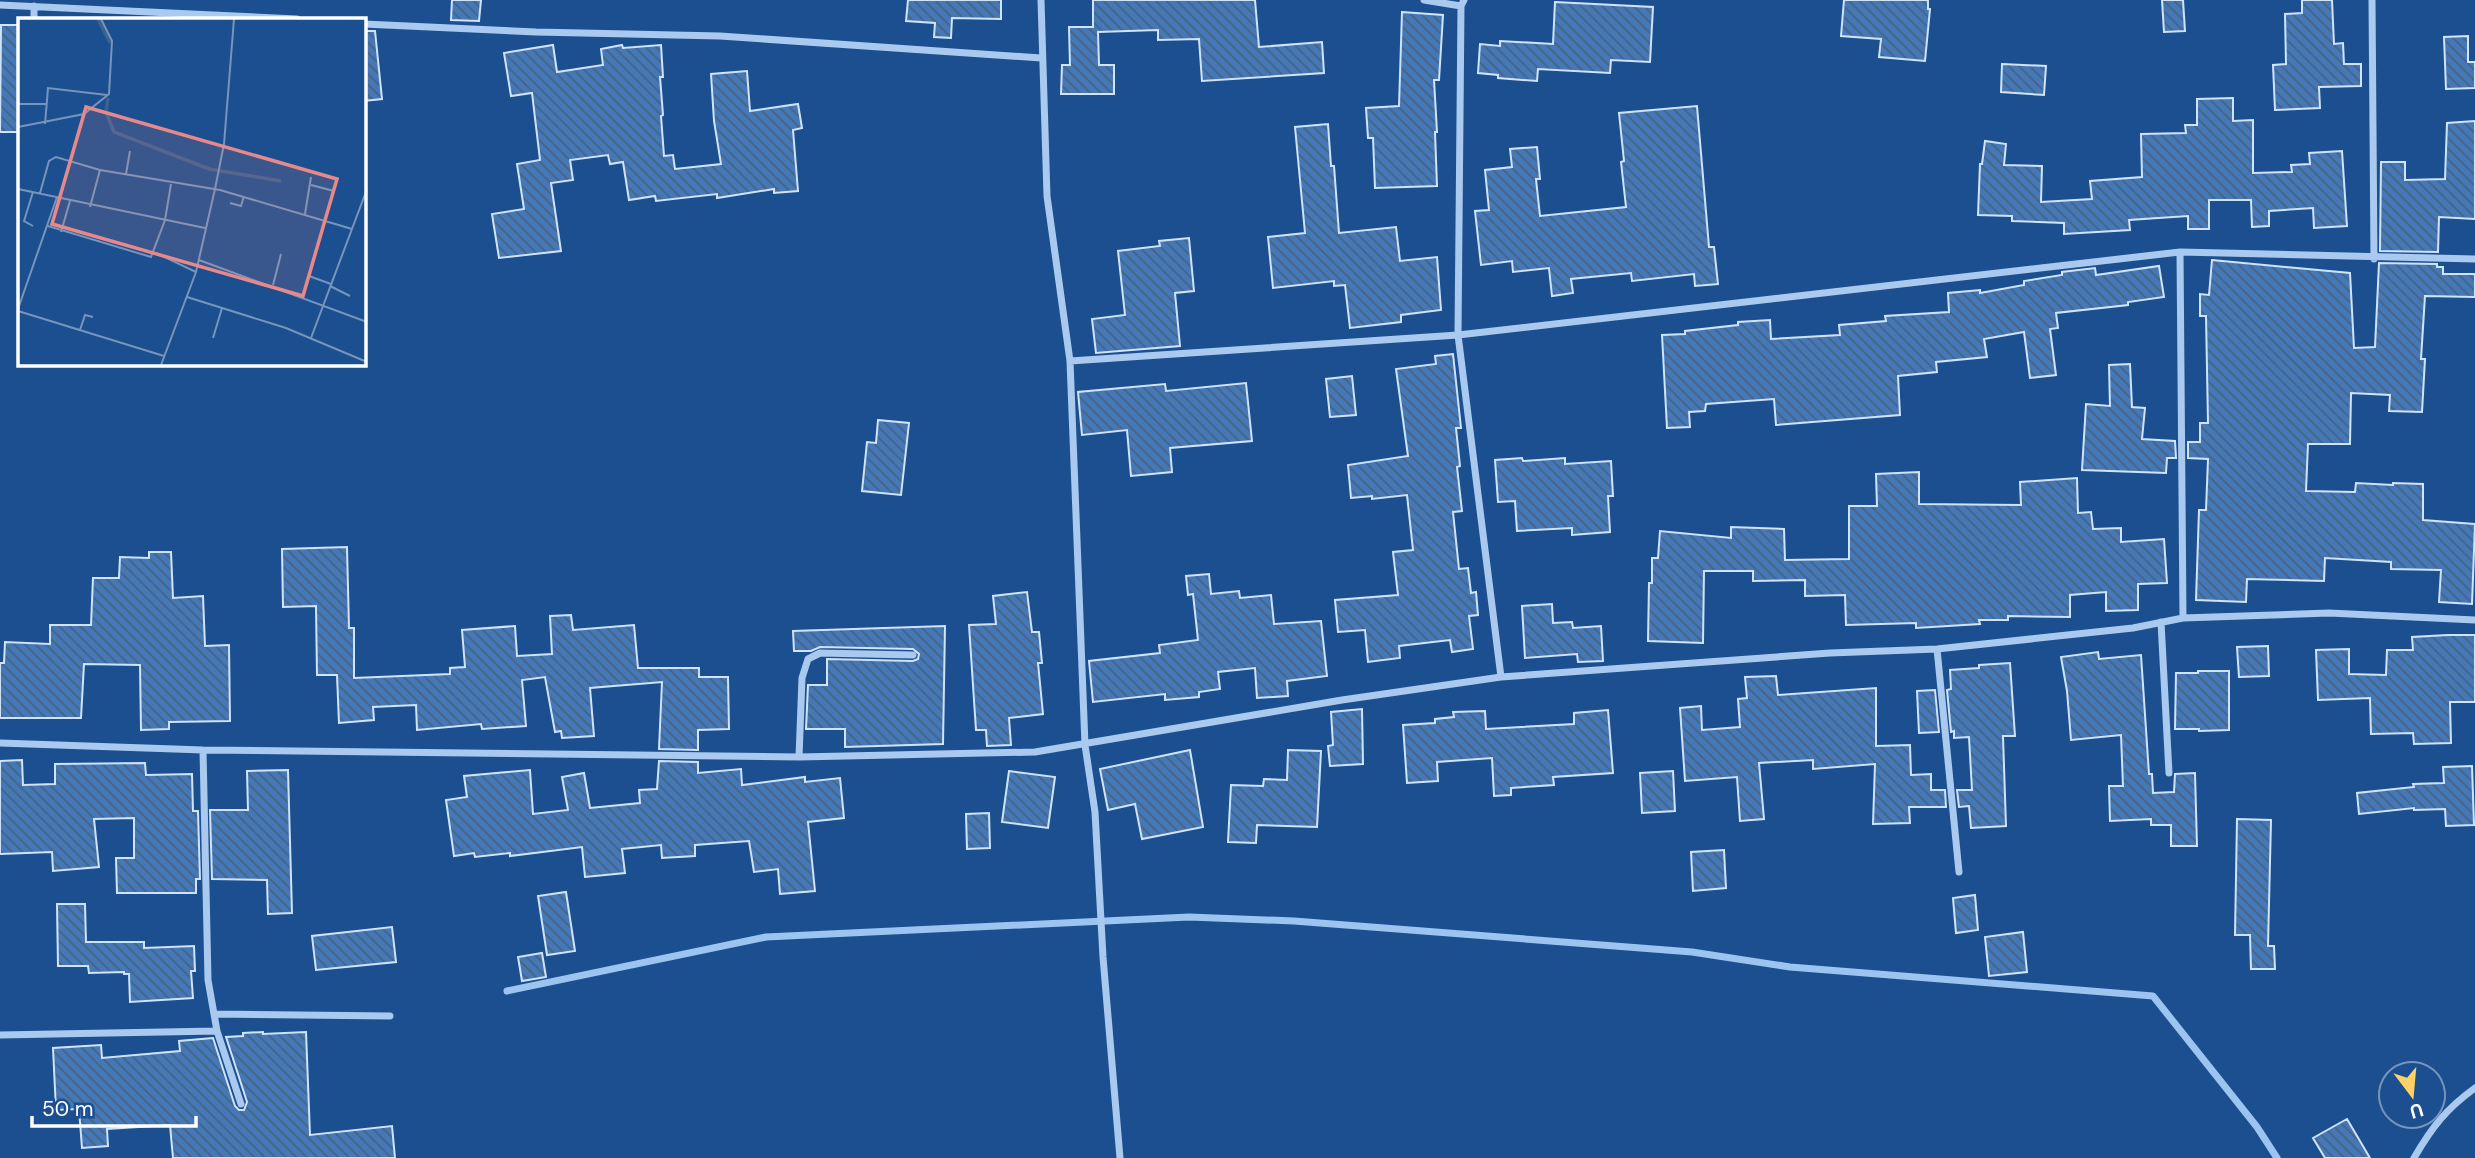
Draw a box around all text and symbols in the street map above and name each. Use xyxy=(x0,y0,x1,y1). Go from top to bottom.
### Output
inset map xyxy=(18,18,366,366)
north arrow xyxy=(2377,1060,2447,1130)
scale bar xyxy=(32,1084,196,1128)
text: 50 m xyxy=(42,1095,93,1123)
text: U xyxy=(2407,1097,2426,1125)

